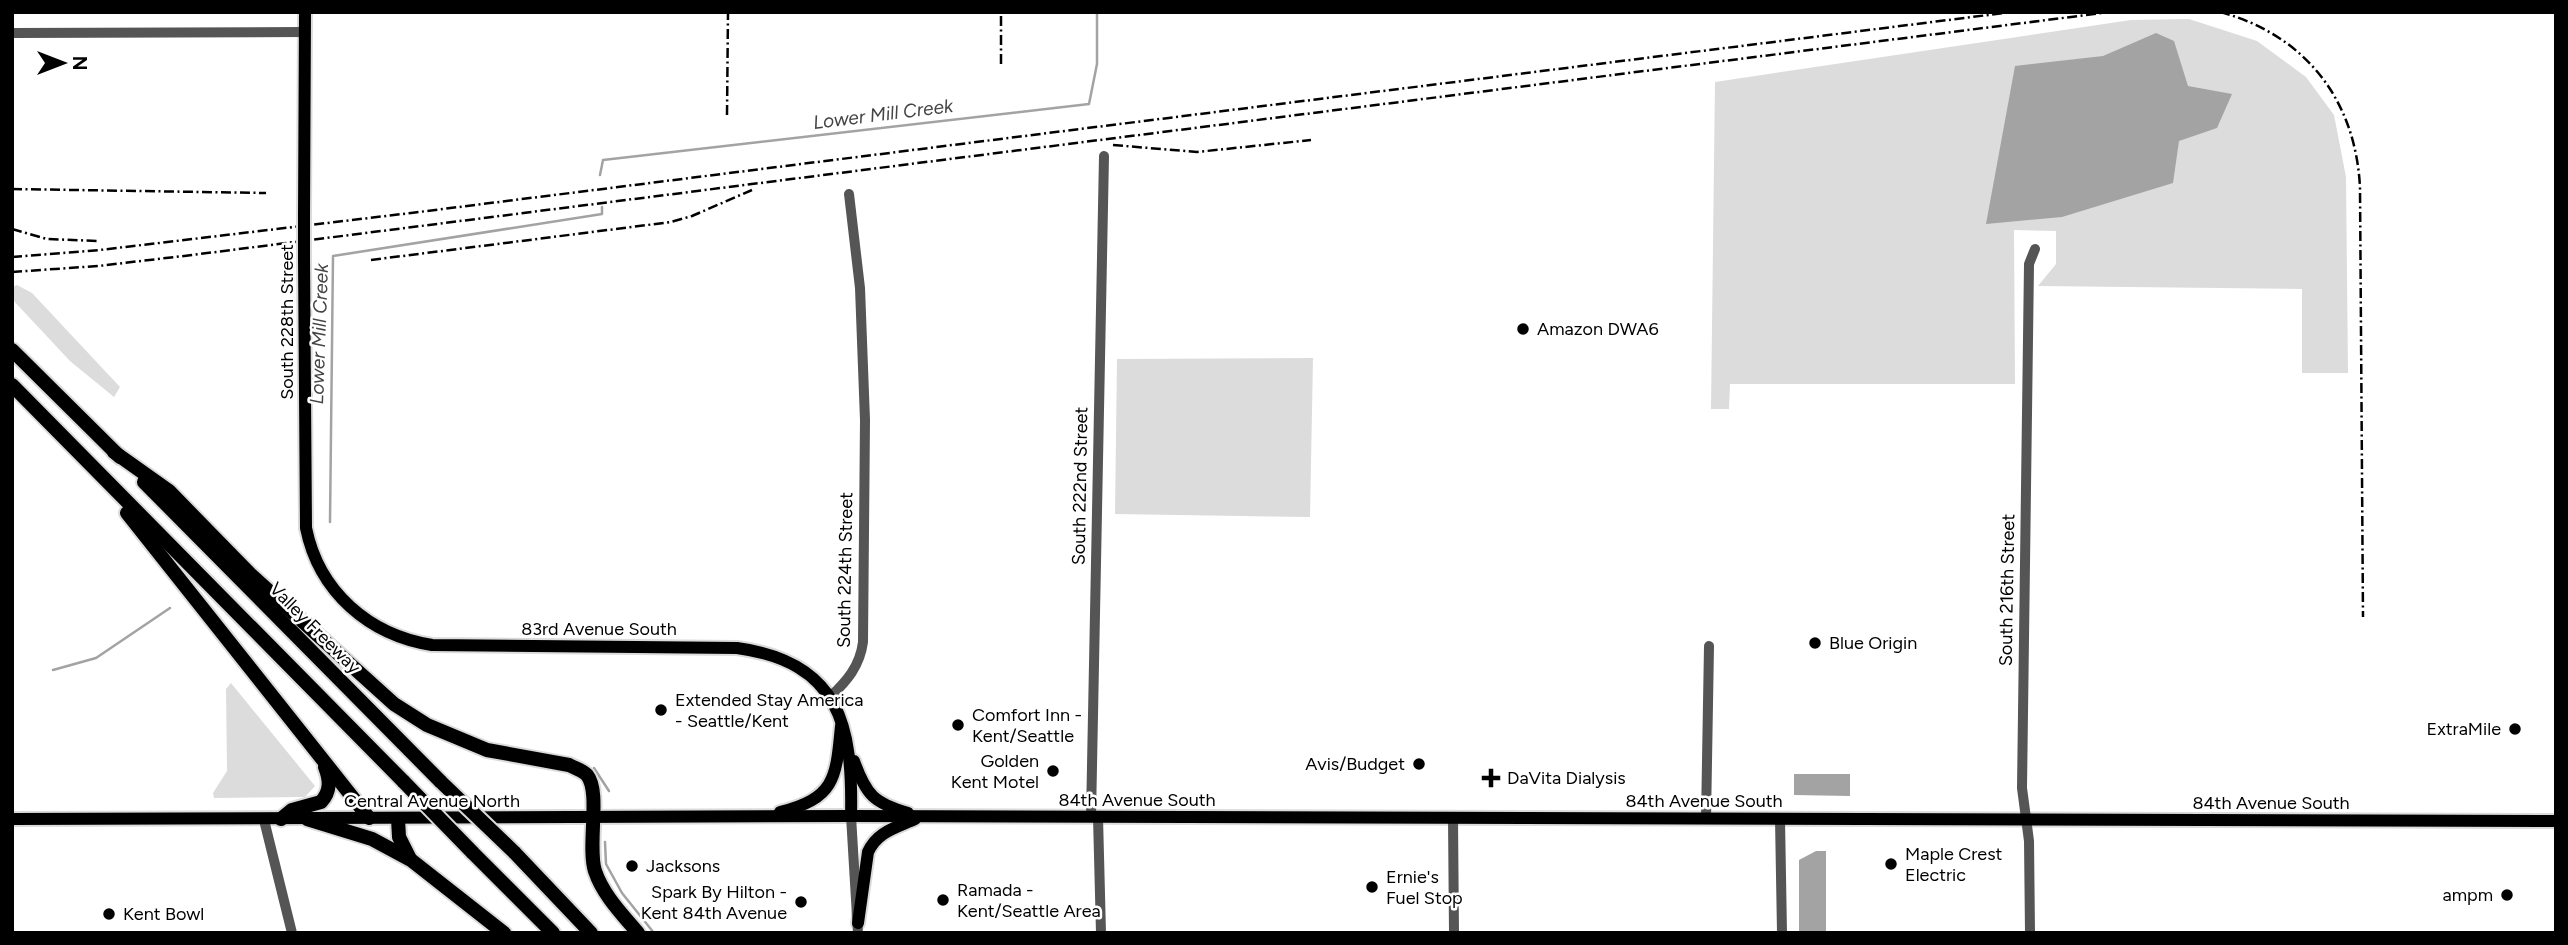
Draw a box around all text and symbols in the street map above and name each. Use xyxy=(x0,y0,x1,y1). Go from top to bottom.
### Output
north arrow xyxy=(28,28,98,98)
text: N xyxy=(68,56,91,70)
water label: Lower Mill Creek xyxy=(812,94,955,134)
street label: South 228th Street xyxy=(276,244,298,400)
water label: Lower Mill Creek xyxy=(305,262,333,405)
place label: Amazon DWA6 xyxy=(1537,318,1659,340)
marker: Amazon DWA6 xyxy=(1515,321,1531,337)
street label: South 222nd Street xyxy=(1068,406,1092,565)
street label: South 224th Street xyxy=(833,492,857,648)
street label: South 216th Street xyxy=(1995,514,2019,666)
street label: Valley Freeway xyxy=(265,578,366,679)
street label: 83rd Avenue South xyxy=(521,618,677,640)
place label: Blue Origin xyxy=(1829,632,1917,654)
marker: Blue Origin xyxy=(1807,635,1823,651)
place label: Extended Stay America - Seattle/Kent xyxy=(675,689,864,732)
marker: Extended Stay America - Seattle/Kent xyxy=(653,702,669,718)
place label: Comfort Inn - Kent/Seattle xyxy=(972,704,1082,747)
marker: Comfort Inn - Kent/Seattle xyxy=(950,717,966,733)
place label: ExtraMile xyxy=(2427,718,2501,740)
marker: ExtraMile xyxy=(2507,721,2523,737)
place label: Golden Kent Motel xyxy=(951,750,1039,793)
place label: Avis/Budget xyxy=(1305,753,1405,775)
marker: Avis/Budget xyxy=(1411,756,1427,772)
marker: Golden Kent Motel xyxy=(1045,763,1061,779)
place label: DaVita Dialysis xyxy=(1507,767,1626,789)
marker: DaVita Dialysis xyxy=(1481,768,1501,788)
street label: 84th Avenue South xyxy=(1058,789,1216,811)
street label: Central Avenue North xyxy=(344,790,520,812)
street label: 84th Avenue South xyxy=(1625,790,1783,812)
street label: 84th Avenue South xyxy=(2192,792,2350,814)
place label: Maple Crest Electric xyxy=(1905,843,2003,886)
place label: Jacksons xyxy=(646,855,720,877)
marker: Maple Crest Electric xyxy=(1883,856,1899,872)
marker: Jacksons xyxy=(624,858,640,874)
place label: Ernie's Fuel Stop xyxy=(1386,866,1463,909)
place label: Ramada - Kent/Seattle Area xyxy=(957,879,1101,922)
marker: Ernie's Fuel Stop xyxy=(1364,879,1380,895)
place label: Spark By Hilton - Kent 84th Avenue xyxy=(641,881,787,924)
place label: ampm xyxy=(2443,884,2493,906)
marker: ampm xyxy=(2499,887,2515,903)
marker: Ramada - Kent/Seattle Area xyxy=(935,892,951,908)
marker: Spark By Hilton - Kent 84th Avenue xyxy=(793,894,809,910)
place label: Kent Bowl xyxy=(123,903,204,925)
marker: Kent Bowl xyxy=(101,906,117,922)

